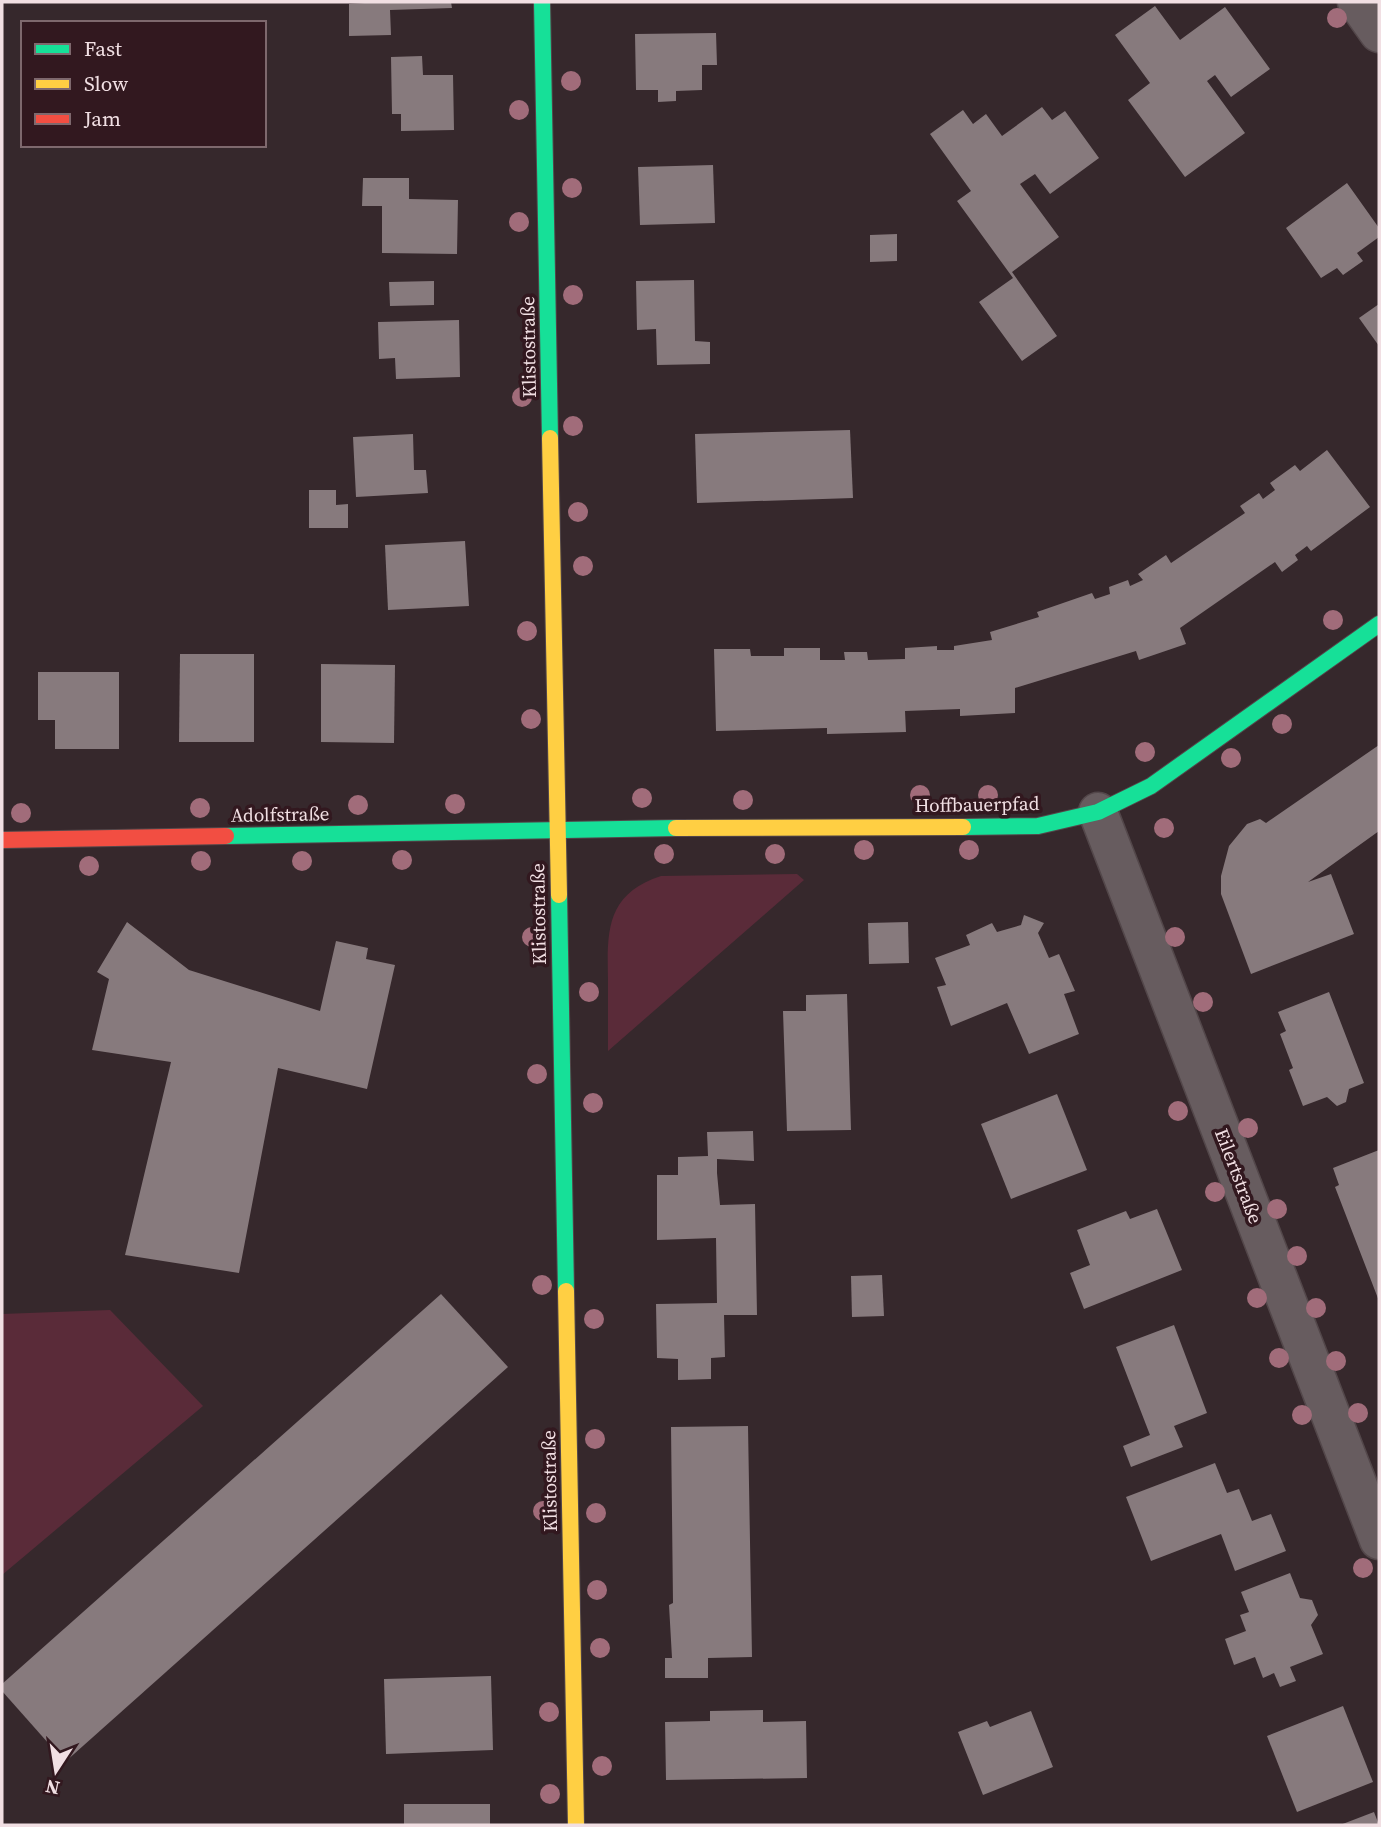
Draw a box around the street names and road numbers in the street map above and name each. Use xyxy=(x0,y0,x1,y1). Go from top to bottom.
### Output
street label: Klistostraße xyxy=(514,296,542,398)
street label: Hoffbauerpfad xyxy=(914,790,1040,818)
street label: Adolfstraße xyxy=(231,800,329,828)
street label: Klistostraße xyxy=(524,863,552,965)
street label: Eilertstraße xyxy=(1209,1125,1269,1227)
street label: Klistostraße xyxy=(535,1430,563,1532)

